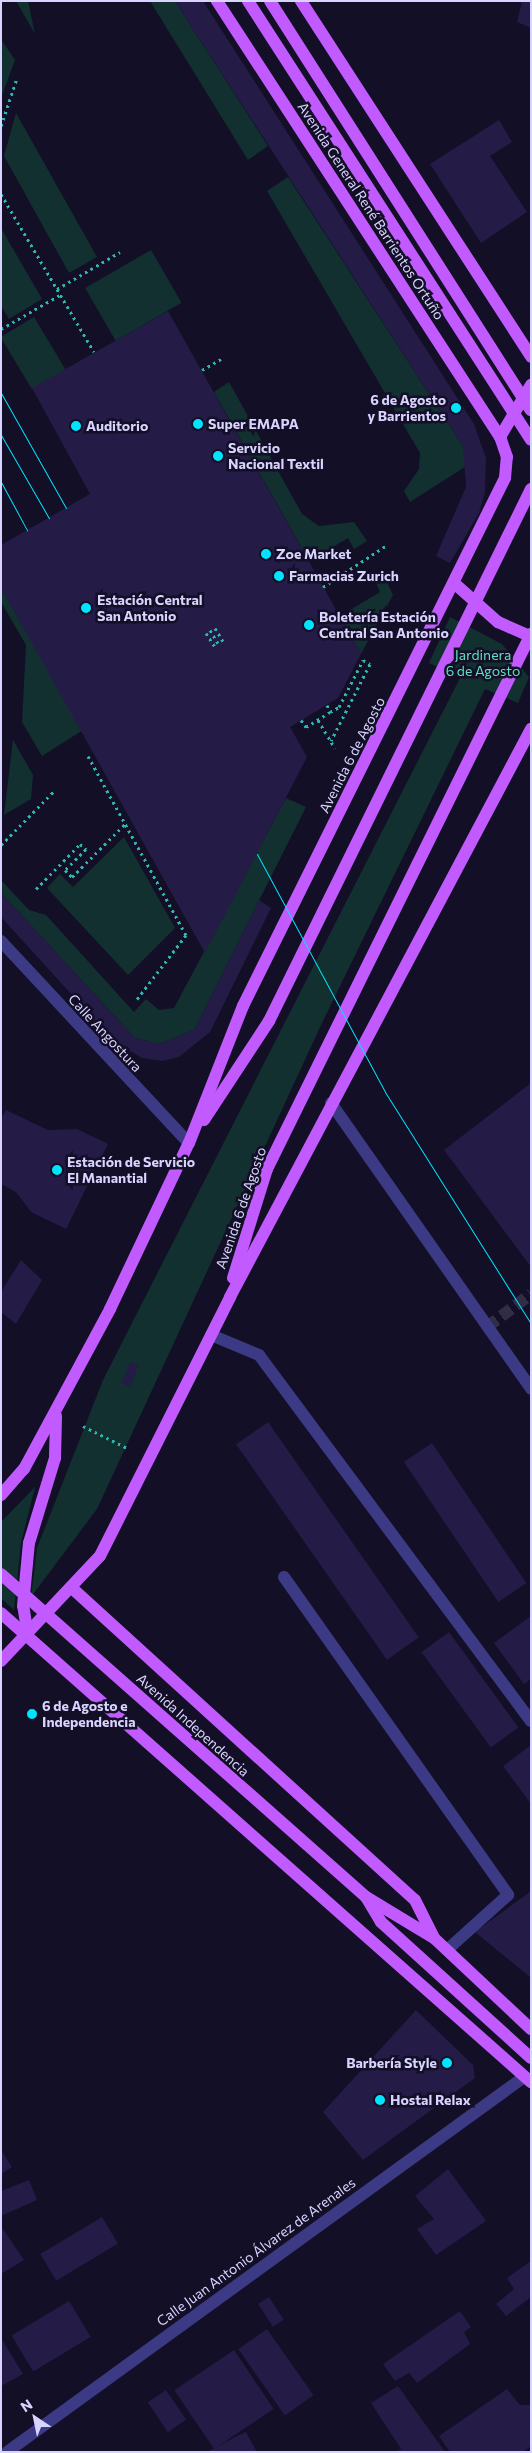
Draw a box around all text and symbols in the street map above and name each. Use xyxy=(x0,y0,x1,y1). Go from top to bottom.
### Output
street label: Avenida General René Barrientos Ortuño xyxy=(294,99,448,323)
place label: 6 de Agosto y Barrientos xyxy=(367,392,446,424)
marker: 6 de Agosto y Barrientos xyxy=(450,402,462,414)
place label: Super EMAPA xyxy=(208,416,299,432)
place label: Auditorio xyxy=(86,418,148,434)
marker: Super EMAPA xyxy=(192,418,204,430)
marker: Auditorio xyxy=(70,420,82,432)
place label: Servicio Nacional Textil xyxy=(228,440,324,472)
marker: Servicio Nacional Textil xyxy=(212,450,224,462)
place label: Zoe Market xyxy=(276,546,351,562)
marker: Zoe Market xyxy=(260,548,272,560)
place label: Farmacias Zurich xyxy=(289,568,399,584)
marker: Farmacias Zurich xyxy=(273,570,285,582)
place label: Estación Central San Antonio xyxy=(97,592,203,624)
marker: Estación Central San Antonio xyxy=(79,601,93,615)
place label: Boletería Estación Central San Antonio xyxy=(319,609,449,642)
marker: Boletería Estación Central San Antonio xyxy=(303,619,315,631)
park label: Jardinera 6 de Agosto xyxy=(446,647,520,680)
street label: Avenida 6 de Agosto xyxy=(315,694,389,816)
street label: Calle Angostura xyxy=(65,991,145,1075)
street label: Avenida 6 de Agosto xyxy=(212,1145,270,1271)
place label: Estación de Servicio El Manantial xyxy=(67,1154,195,1186)
marker: Estación de Servicio El Manantial xyxy=(51,1164,63,1176)
street label: Avenida Independencia xyxy=(133,1670,253,1780)
place label: 6 de Agosto e Independencia xyxy=(42,1698,136,1730)
marker: 6 de Agosto e Independencia xyxy=(26,1708,38,1720)
place label: Barbería Style xyxy=(346,2055,437,2071)
marker: Barbería Style xyxy=(441,2057,453,2069)
place label: Hostal Relax xyxy=(390,2092,471,2108)
marker: Hostal Relax xyxy=(374,2094,386,2106)
street label: Calle Juan Antonio Álvarez de Arenales xyxy=(153,2174,359,2330)
north arrow xyxy=(10,2393,60,2443)
text: N xyxy=(17,2395,35,2415)

